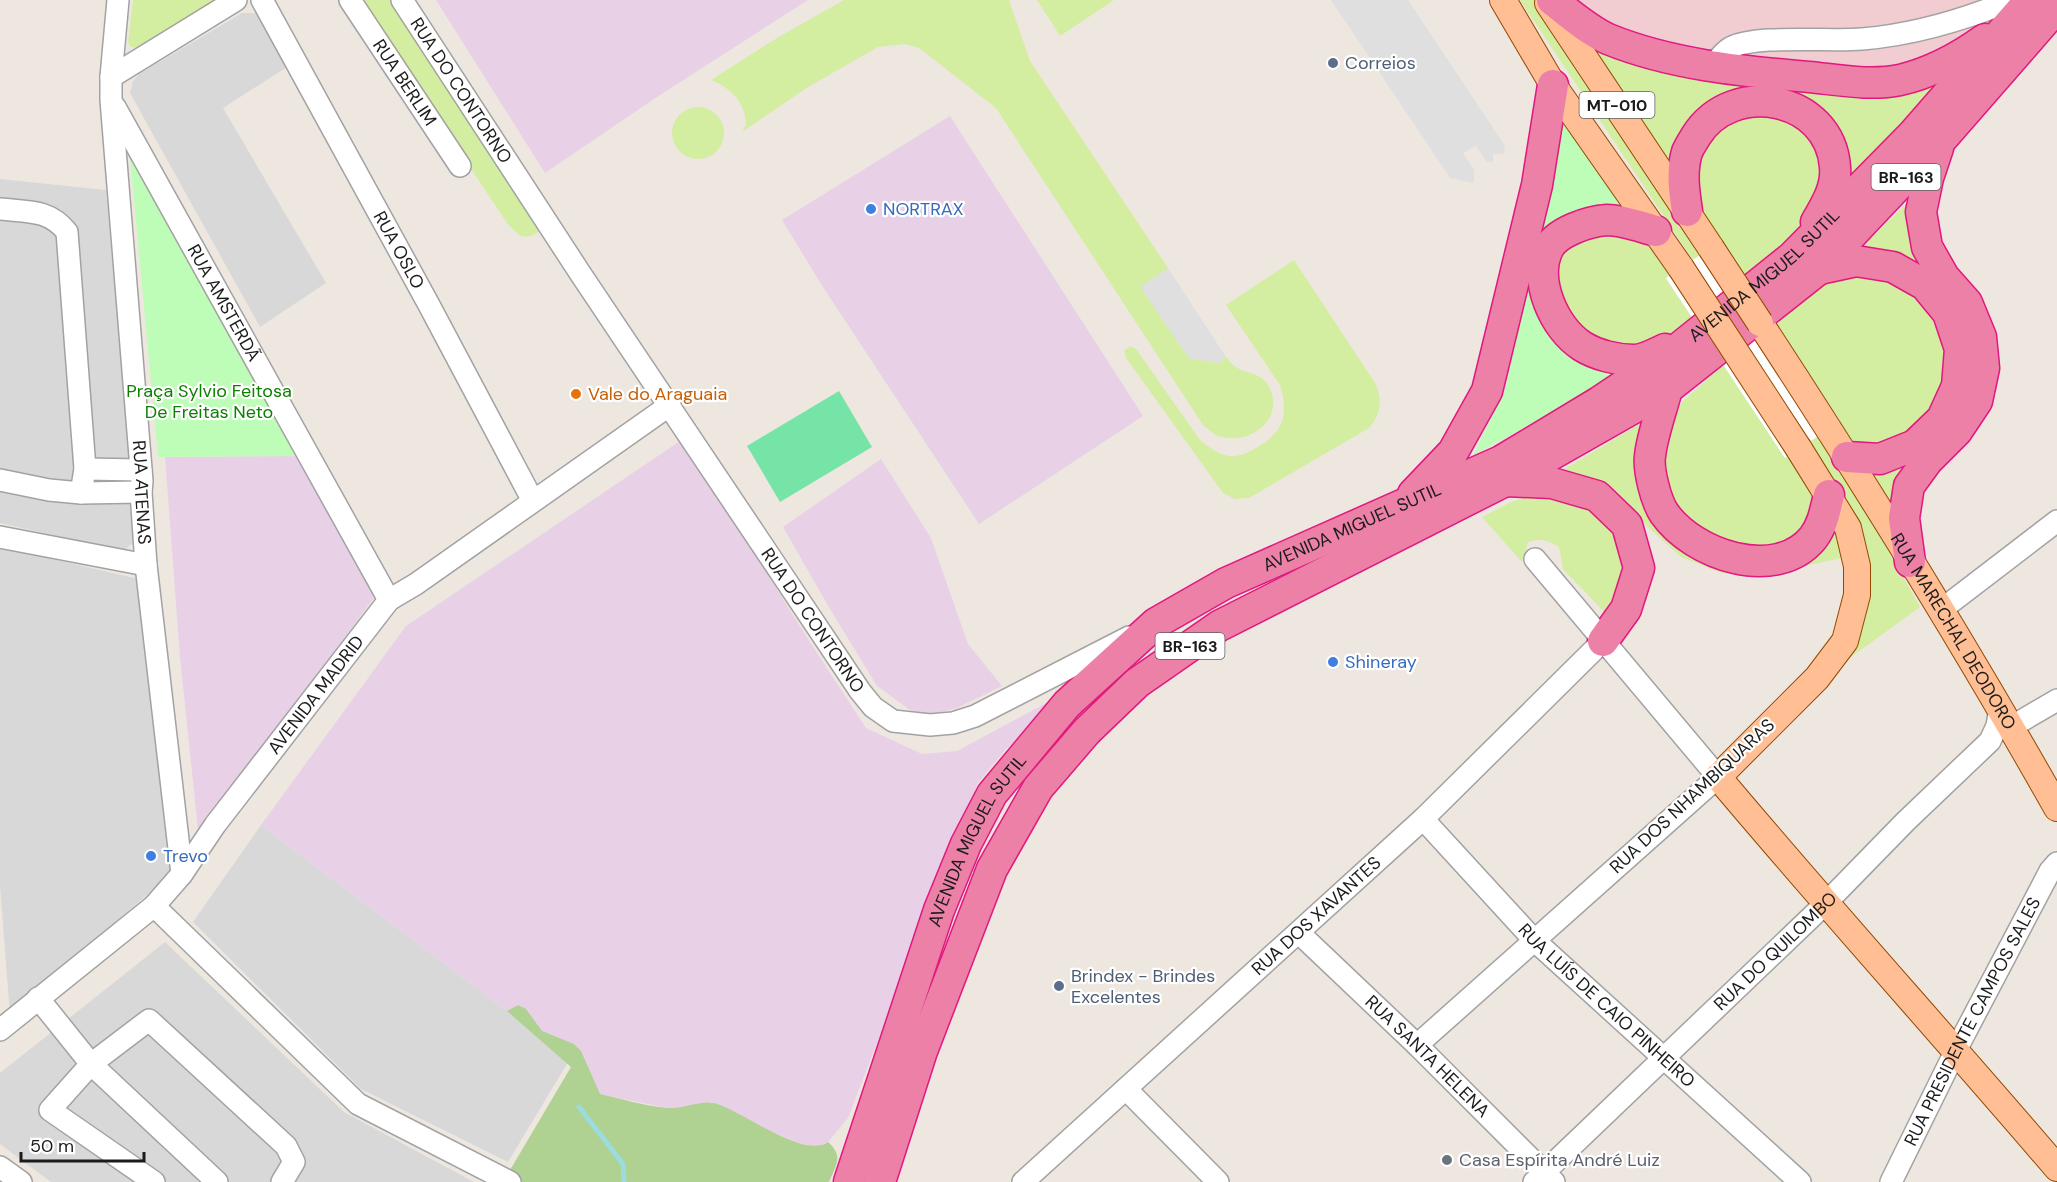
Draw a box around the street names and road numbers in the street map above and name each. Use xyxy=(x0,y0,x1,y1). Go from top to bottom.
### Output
street label: RUA DO CONTORNO xyxy=(405,13,517,168)
street label: RUA BERLIM xyxy=(367,35,442,131)
road number: MT-010 xyxy=(1580,92,1654,118)
road number: BR-163 xyxy=(1872,164,1940,190)
street label: AVENIDA MIGUEL SUTIL xyxy=(1684,204,1845,347)
street label: RUA OSLO xyxy=(368,207,430,293)
street label: RUA AMSTERDÃ xyxy=(182,240,266,366)
street label: RUA ATENAS xyxy=(127,439,157,545)
street label: AVENIDA MIGUEL SUTIL xyxy=(1259,477,1445,577)
street label: RUA MARECHAL DEODORO xyxy=(1885,529,2022,734)
street label: RUA DO CONTORNO xyxy=(756,543,870,698)
street label: AVENIDA MADRID xyxy=(262,630,369,759)
road number: BR-163 xyxy=(1156,633,1224,659)
street label: RUA DOS NHAMBIQUARAS xyxy=(1604,713,1780,879)
street label: AVENIDA MIGUEL SUTIL xyxy=(922,749,1032,930)
street label: RUA DOS XAVANTES xyxy=(1246,851,1386,981)
street label: RUA DO QUILOMBO xyxy=(1709,887,1842,1016)
street label: RUA PRESIDENTE CAMPOS SALES xyxy=(1899,893,2046,1150)
street label: RUA LUÍS DE CAIO PINHEIRO xyxy=(1513,918,1700,1093)
street label: RUA SANTA HELENA xyxy=(1360,990,1495,1123)

